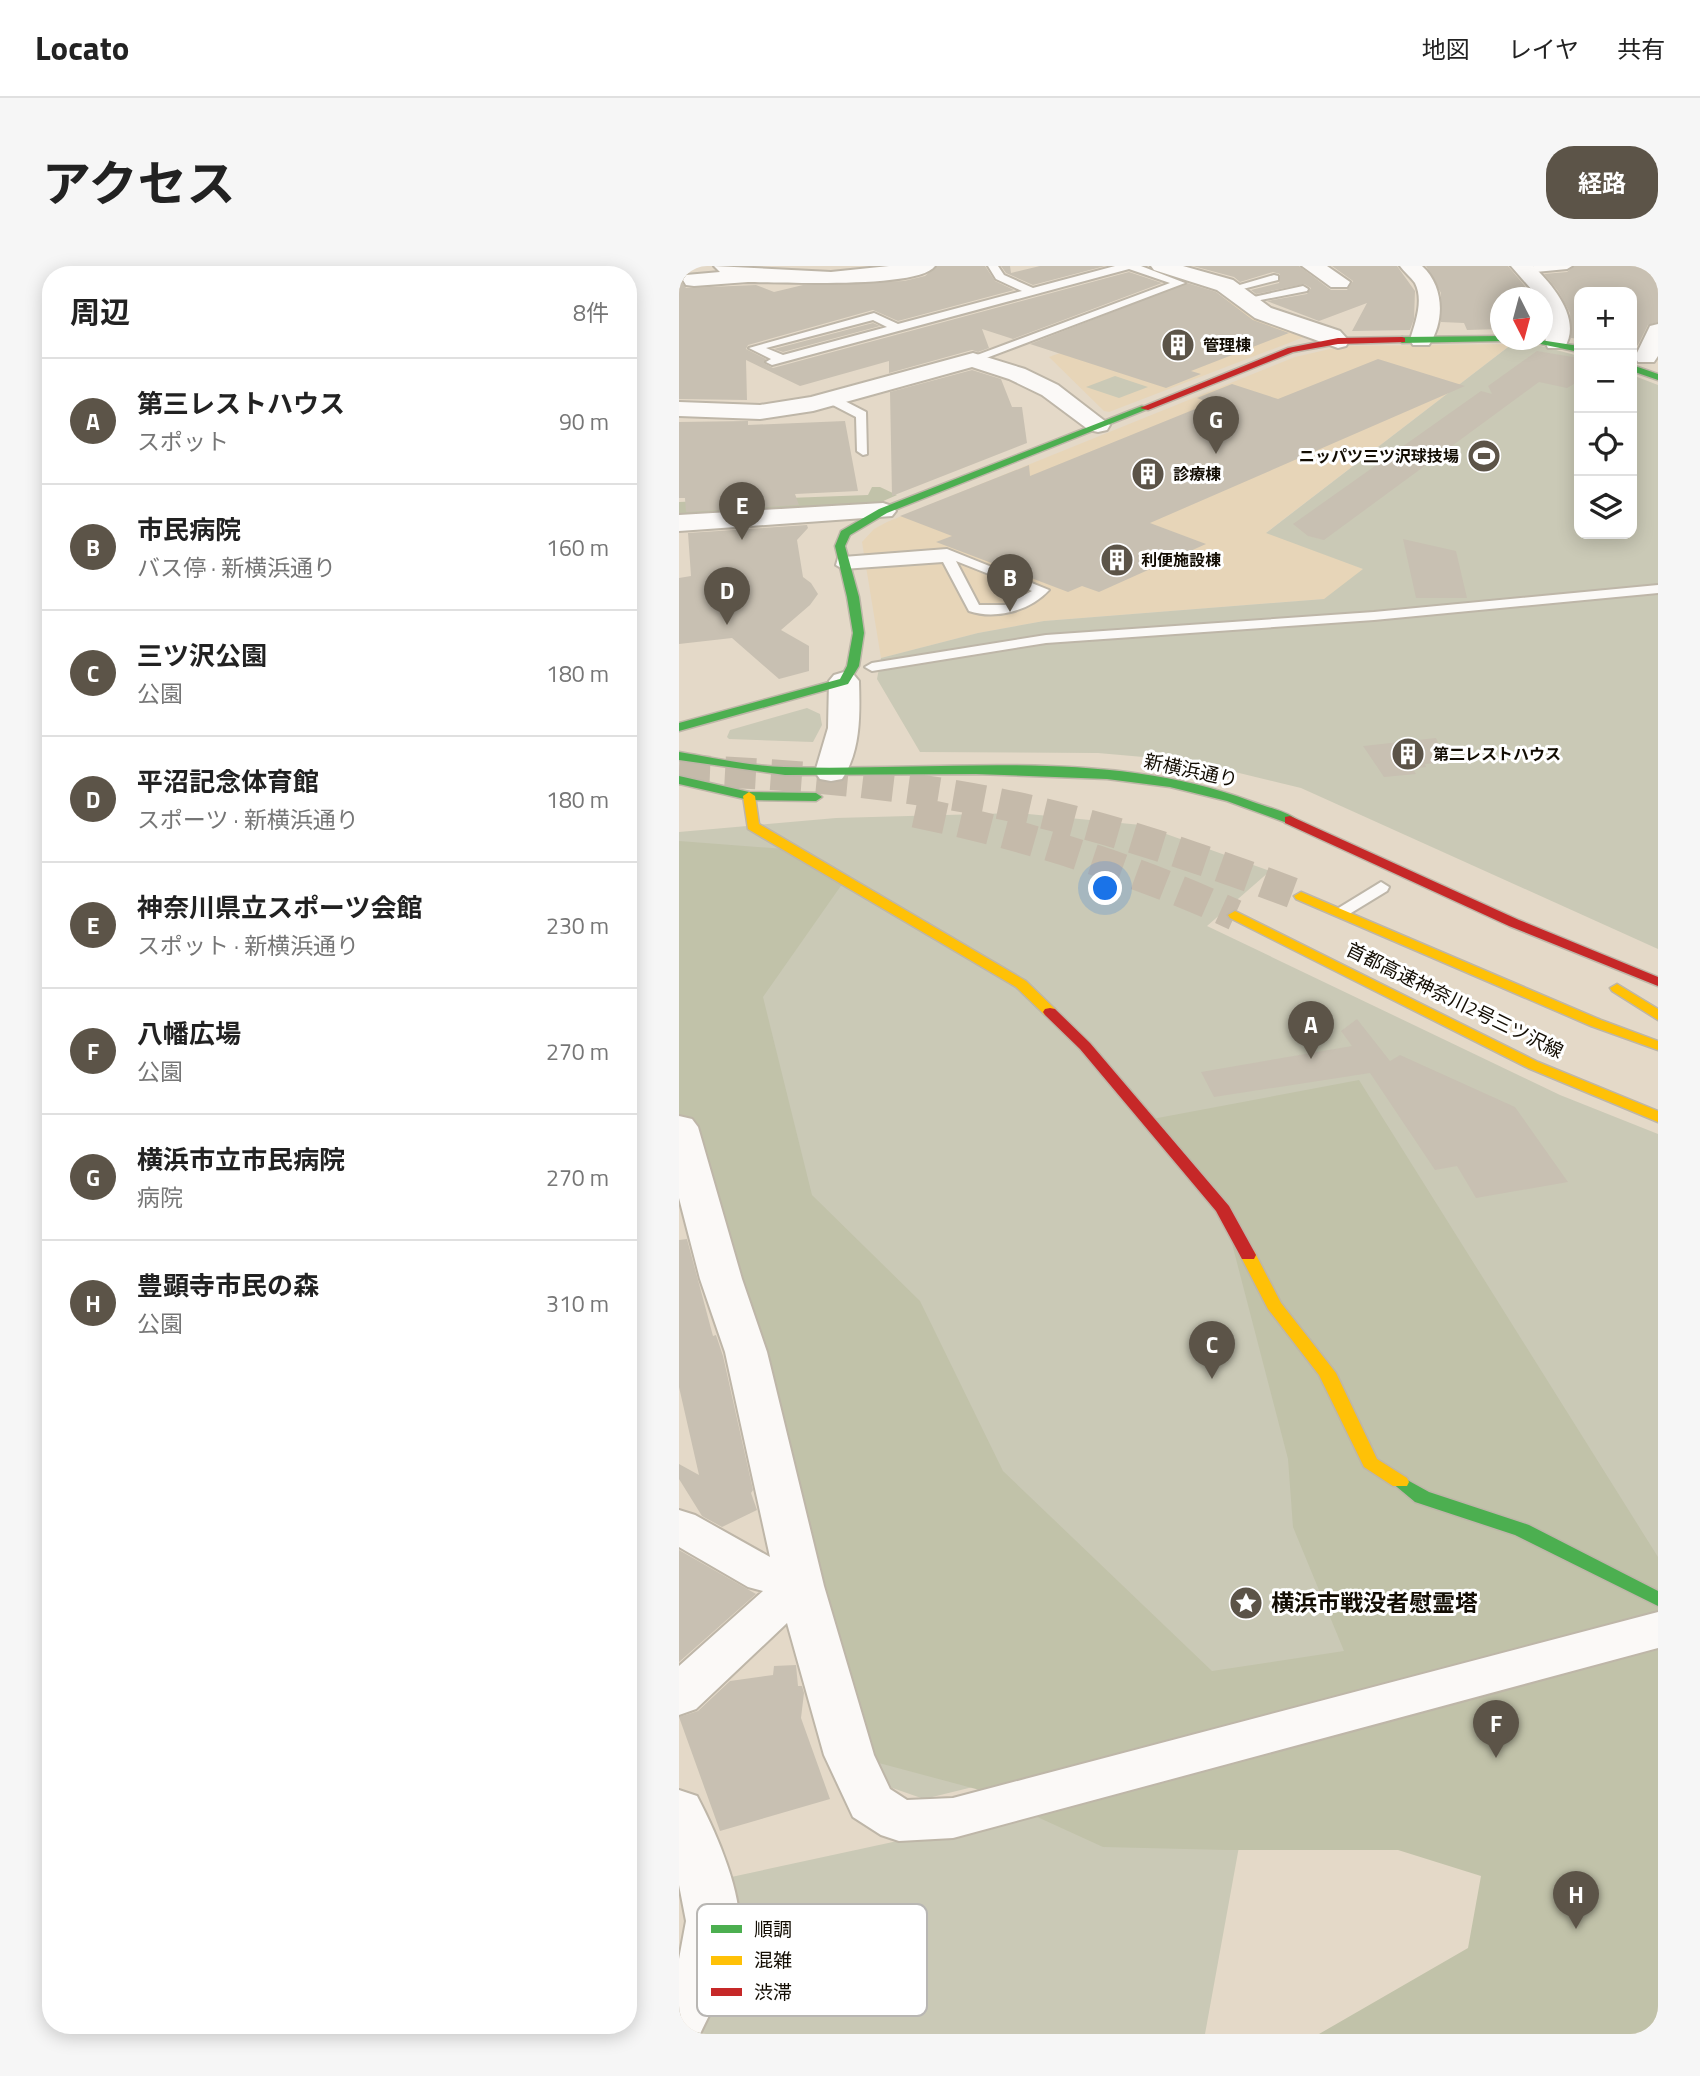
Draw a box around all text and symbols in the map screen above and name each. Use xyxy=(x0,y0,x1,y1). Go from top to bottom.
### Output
text: Locato xyxy=(35,23,129,73)
text: 地図 xyxy=(1422,31,1470,67)
text: レイヤ xyxy=(1508,31,1579,67)
text: 共有 xyxy=(1617,31,1665,67)
text: アクセス xyxy=(42,145,236,220)
button: 経路 xyxy=(1546,146,1658,219)
north arrow xyxy=(1490,287,1553,350)
map controls xyxy=(1574,287,1637,539)
button: + xyxy=(1574,287,1637,350)
text: 周辺 xyxy=(70,289,130,335)
text: 8件 xyxy=(573,295,609,330)
building icon: 管理棟 xyxy=(1159,326,1197,364)
place label: 管理棟 xyxy=(1203,333,1251,357)
button: − xyxy=(1574,350,1637,413)
text: 第三レストハウス xyxy=(137,384,345,423)
pin: G xyxy=(1193,396,1239,454)
text: A xyxy=(86,404,100,439)
text: 90 m xyxy=(559,404,609,439)
button: locate xyxy=(1574,413,1637,476)
text: スポット xyxy=(137,424,229,459)
sports icon: ニッパツ三ツ沢球技場 xyxy=(1465,437,1503,475)
place label: ニッパツ三ツ沢球技場 xyxy=(1299,444,1459,468)
building icon: 診療棟 xyxy=(1129,455,1167,493)
place label: 診療棟 xyxy=(1173,462,1221,486)
button: layers xyxy=(1574,476,1637,539)
pin: E xyxy=(719,482,765,540)
text: 市民病院 xyxy=(137,510,241,549)
text: B xyxy=(86,530,100,565)
text: 160 m xyxy=(546,530,609,565)
building icon: 利便施設棟 xyxy=(1098,541,1136,579)
place label: 利便施設棟 xyxy=(1141,548,1221,572)
text: バス停 · 新横浜通り xyxy=(137,550,336,585)
pin: B xyxy=(987,554,1033,612)
pin: D xyxy=(704,567,750,625)
text: 三ツ沢公園 xyxy=(137,636,267,675)
text: C xyxy=(87,656,99,691)
text: 180 m xyxy=(546,656,609,691)
text: 公園 xyxy=(137,676,183,711)
building icon: 第二レストハウス xyxy=(1389,735,1427,773)
place label: 第二レストハウス xyxy=(1433,742,1561,766)
street label: 新横浜通り xyxy=(1142,745,1241,794)
text: 平沼記念体育館 xyxy=(137,762,319,801)
text: D xyxy=(86,782,100,817)
text: 180 m xyxy=(546,782,609,817)
text: スポーツ · 新横浜通り xyxy=(137,802,359,837)
your location xyxy=(1088,871,1122,905)
text: 神奈川県立スポーツ会館 xyxy=(137,888,422,927)
text: E xyxy=(87,908,99,943)
text: 230 m xyxy=(546,908,609,943)
text: スポット · 新横浜通り xyxy=(137,928,359,963)
street label: 首都高速神奈川2号三ツ沢線 xyxy=(1342,934,1569,1065)
pin: A xyxy=(1288,1001,1334,1059)
text: 八幡広場 xyxy=(137,1014,241,1053)
text: F xyxy=(87,1034,99,1069)
text: 270 m xyxy=(546,1034,609,1069)
text: 公園 xyxy=(137,1054,183,1089)
text: 横浜市立市民病院 xyxy=(137,1140,345,1179)
text: G xyxy=(86,1160,100,1195)
text: 270 m xyxy=(546,1160,609,1195)
text: 病院 xyxy=(137,1180,183,1215)
text: 豊顕寺市民の森 xyxy=(137,1266,319,1305)
text: H xyxy=(85,1286,101,1321)
text: 310 m xyxy=(546,1286,609,1321)
text: 公園 xyxy=(137,1306,183,1341)
pin: C xyxy=(1189,1321,1235,1379)
place icon: 横浜市戦没者慰霊塔 xyxy=(1227,1584,1265,1622)
place label: 横浜市戦没者慰霊塔 xyxy=(1271,1585,1478,1620)
pin: F xyxy=(1473,1700,1519,1758)
pin: H xyxy=(1553,1871,1599,1929)
legend xyxy=(697,1904,927,2016)
text: 順調 xyxy=(754,1914,792,1943)
text: 混雑 xyxy=(754,1945,792,1974)
text: 渋滞 xyxy=(754,1977,792,2006)

